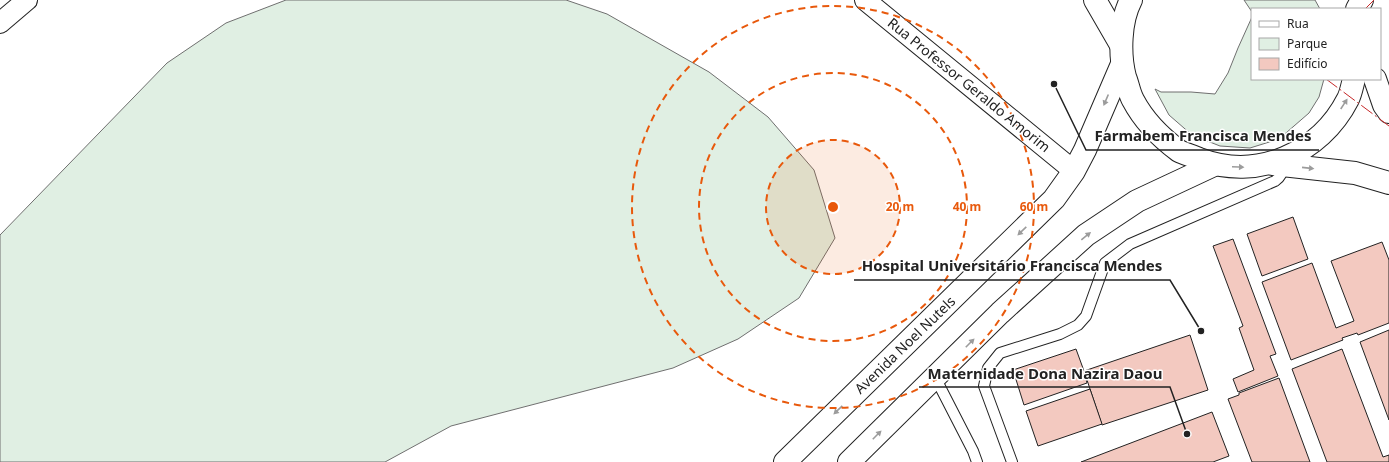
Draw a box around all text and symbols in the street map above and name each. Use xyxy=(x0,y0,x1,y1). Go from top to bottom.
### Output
legend xyxy=(1251,8,1381,80)
street label: Rua Professor Geraldo Amorim xyxy=(884,13,1055,156)
text: Rua xyxy=(1287,15,1309,32)
text: Parque xyxy=(1287,35,1328,52)
text: Edifício xyxy=(1287,55,1328,72)
one-way arrow xyxy=(1103,94,1109,106)
one-way arrow xyxy=(1341,98,1348,110)
callout: Farmabem Francisca Mendes xyxy=(1086,123,1319,150)
text: Farmabem Francisca Mendes xyxy=(1094,125,1312,145)
one-way arrow xyxy=(1232,163,1245,170)
one-way arrow xyxy=(1302,164,1314,171)
text: 20 m xyxy=(886,198,914,215)
text: 40 m xyxy=(953,198,981,215)
text: 60 m xyxy=(1020,198,1048,215)
centre of rings xyxy=(826,200,840,214)
one-way arrow xyxy=(1017,226,1027,236)
one-way arrow xyxy=(1080,232,1091,240)
callout: Hospital Universitário Francisca Mendes xyxy=(854,253,1170,280)
text: Hospital Universitário Francisca Mendes xyxy=(862,255,1162,275)
street label: Avenida Noel Nutels xyxy=(850,291,959,398)
one-way arrow xyxy=(965,338,975,348)
callout: Maternidade Dona Nazira Daou xyxy=(919,360,1170,387)
text: Maternidade Dona Nazira Daou xyxy=(928,363,1162,383)
one-way arrow xyxy=(833,405,843,414)
one-way arrow xyxy=(872,430,882,439)

